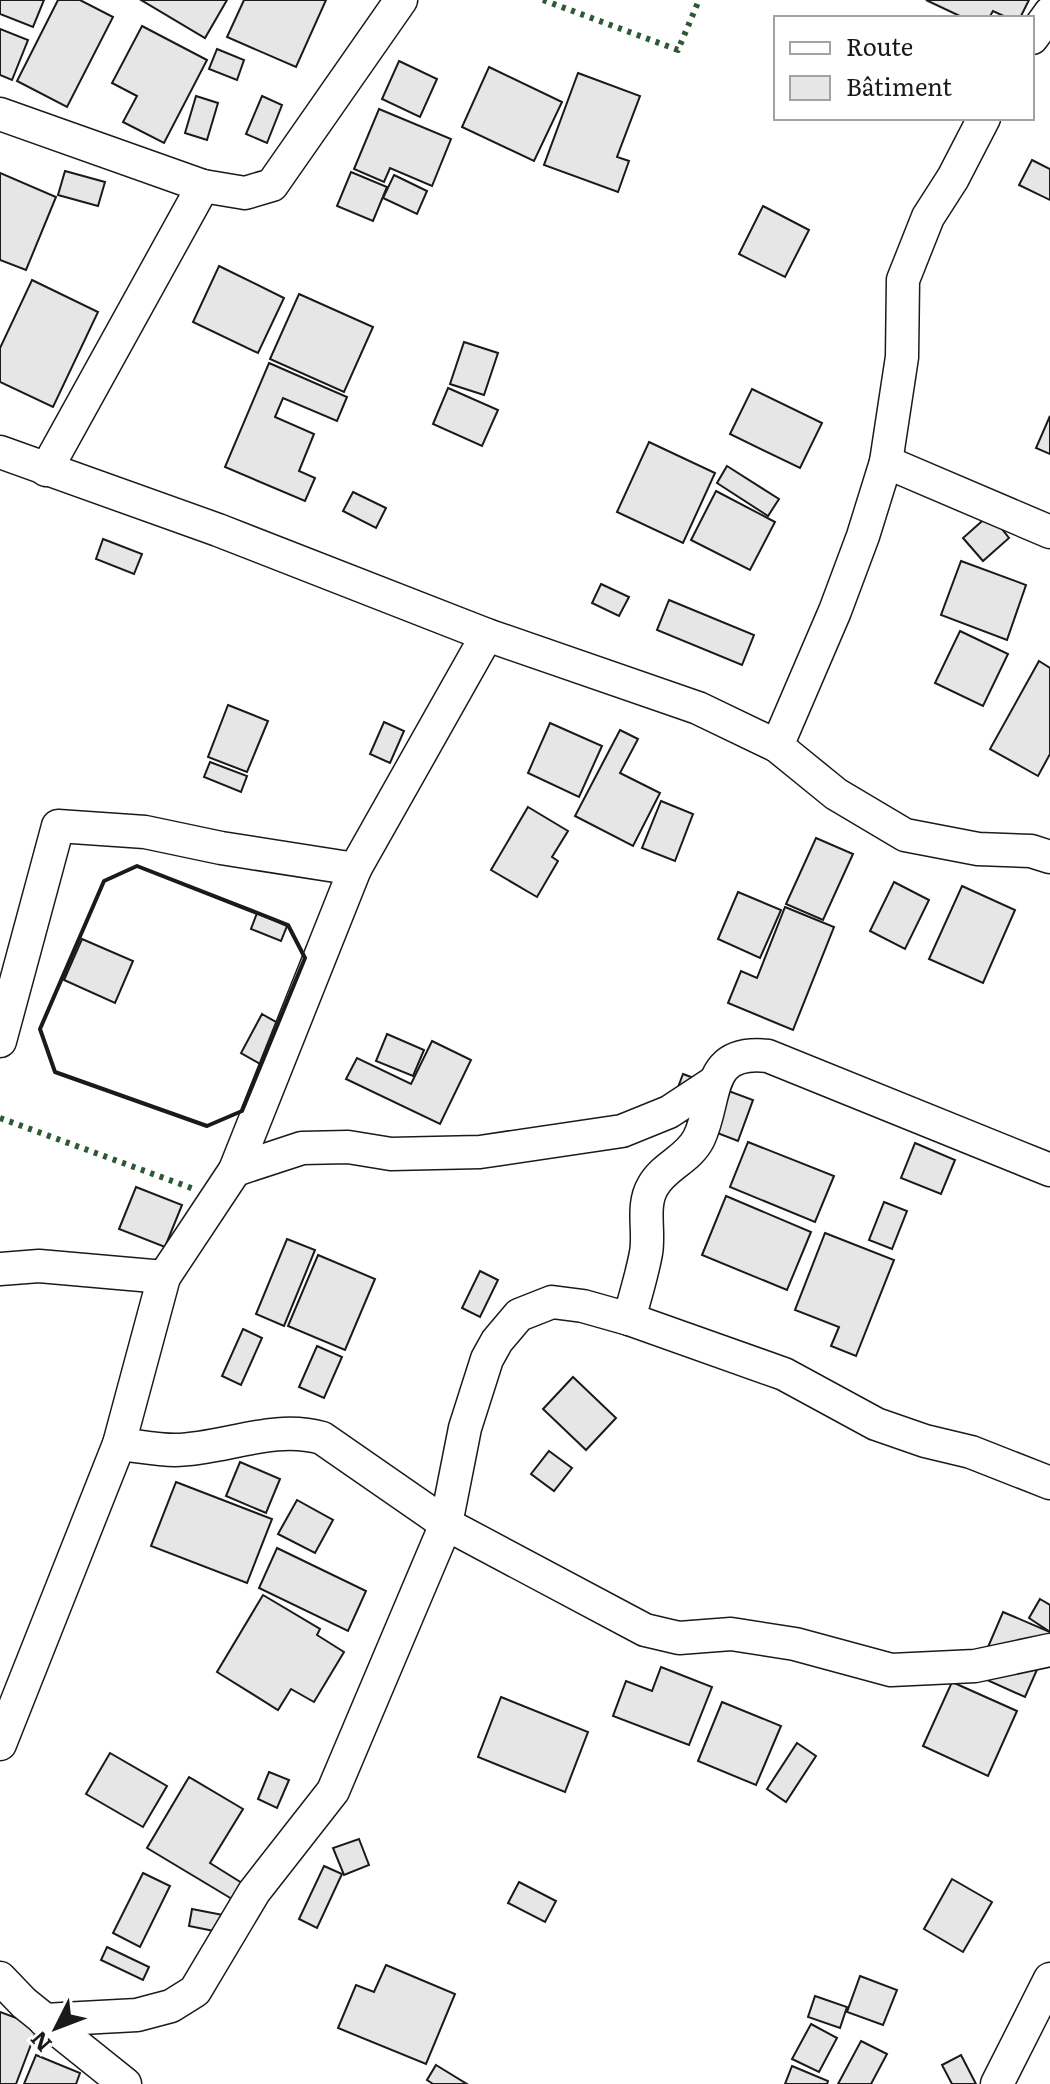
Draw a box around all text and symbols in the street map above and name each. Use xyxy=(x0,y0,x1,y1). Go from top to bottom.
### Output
legend xyxy=(774,16,1034,120)
text: Route xyxy=(846,28,913,63)
text: Bâtiment xyxy=(846,68,952,103)
north arrow xyxy=(16,1988,96,2068)
text: N xyxy=(22,2024,58,2060)

